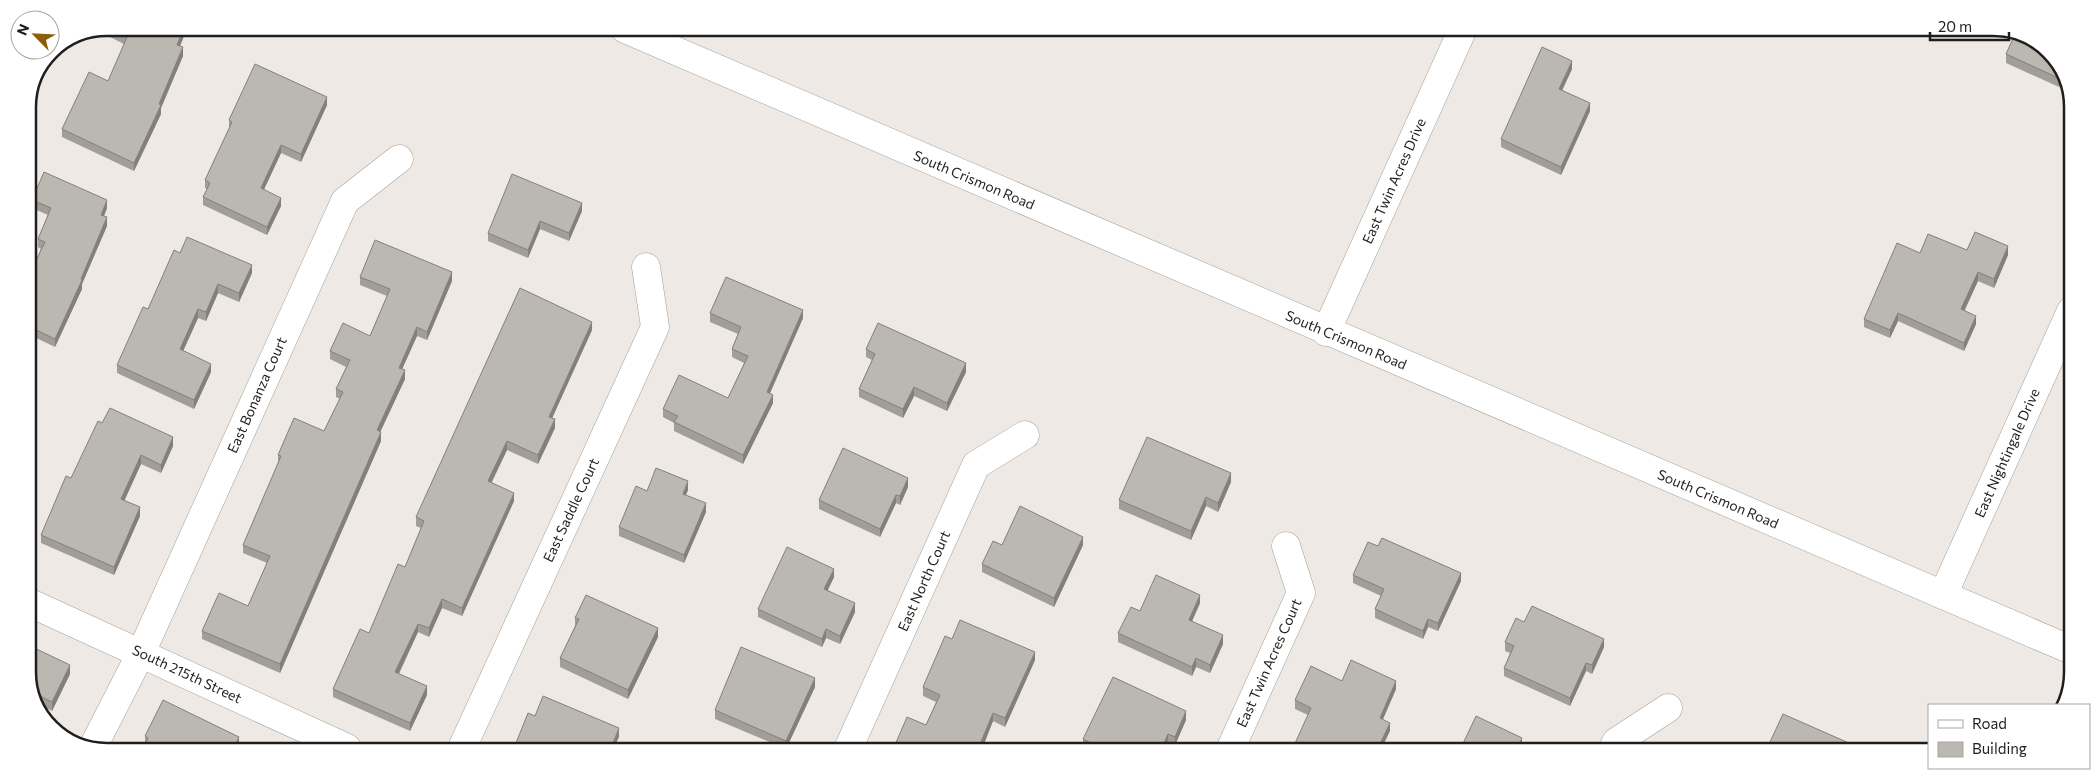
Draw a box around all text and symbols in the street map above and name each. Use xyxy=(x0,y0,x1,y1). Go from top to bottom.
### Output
north arrow xyxy=(10,10,60,60)
scale bar xyxy=(1930,10,2009,42)
text: 20 m xyxy=(1938,17,1972,35)
text: N xyxy=(13,21,33,38)
street label: East Twin Acres Drive xyxy=(1358,115,1429,246)
street label: South Crismon Road xyxy=(911,146,1037,213)
street label: South Crismon Road xyxy=(1283,306,1409,373)
street label: East Bonanza Court xyxy=(223,334,290,455)
street label: East Nightingale Drive xyxy=(1970,385,2043,520)
street label: East Saddle Court xyxy=(539,455,602,565)
street label: South Crismon Road xyxy=(1655,465,1781,532)
street label: East North Court xyxy=(894,528,953,634)
street label: East Twin Acres Court xyxy=(1232,596,1305,730)
street label: South 215th Street xyxy=(130,641,245,706)
legend xyxy=(1928,704,2090,769)
text: Road xyxy=(1972,714,2007,732)
text: Building xyxy=(1972,739,2027,757)

